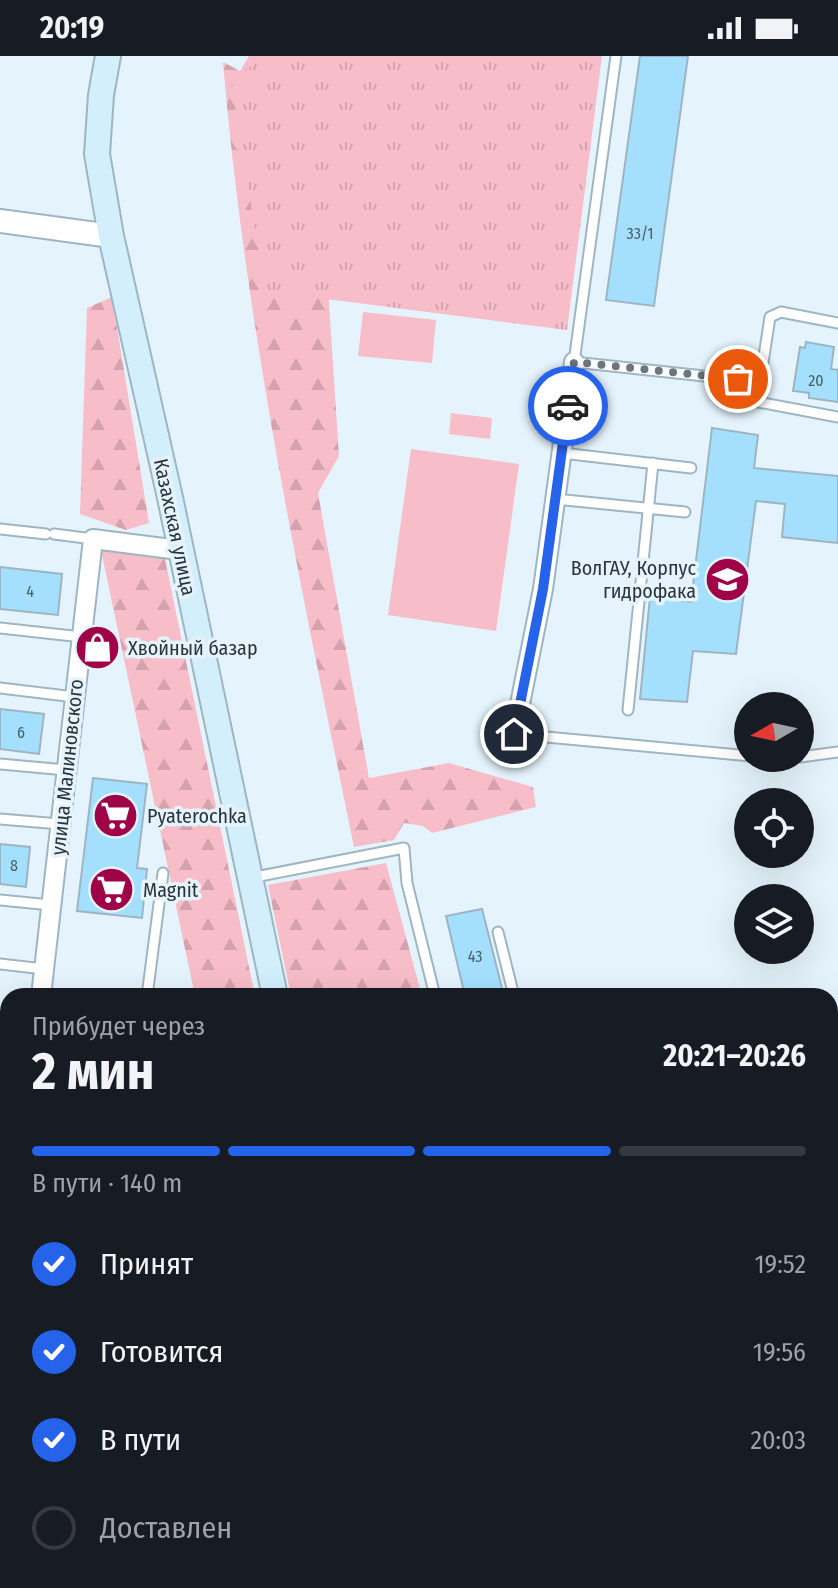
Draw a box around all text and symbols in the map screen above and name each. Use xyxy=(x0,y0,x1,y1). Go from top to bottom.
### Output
text: 20:19 xyxy=(40,10,104,46)
house number: 33/1 xyxy=(627,224,653,243)
pin xyxy=(704,345,772,413)
icon: bag xyxy=(716,357,760,401)
courier xyxy=(528,366,608,446)
house number: 20 xyxy=(808,371,824,390)
icon: car xyxy=(546,384,590,428)
street label: Казахская улица xyxy=(149,456,201,598)
school or university icon: ВолГАУ, Корпус гидрофака xyxy=(703,555,751,603)
place label: ВолГАУ, Корпус гидрофака xyxy=(571,556,696,603)
house number: 4 xyxy=(26,582,34,601)
shop icon: Хвойный базар xyxy=(73,624,121,672)
place label: Хвойный базар xyxy=(128,636,258,660)
street label: улица Малиновского xyxy=(46,678,88,856)
north arrow xyxy=(734,692,814,772)
map controls xyxy=(734,692,814,964)
pin xyxy=(480,700,548,768)
icon: home xyxy=(492,712,536,756)
house number: 6 xyxy=(17,723,25,742)
button: locate xyxy=(734,788,814,868)
supermarket icon: Pyaterochka xyxy=(92,792,140,840)
place label: Pyaterochka xyxy=(147,804,247,828)
house number: 8 xyxy=(10,856,18,875)
supermarket icon: Magnit xyxy=(88,866,136,914)
place label: Magnit xyxy=(143,878,199,902)
button: layers xyxy=(734,884,814,964)
house number: 43 xyxy=(468,947,482,966)
text: Прибудет через xyxy=(32,1011,205,1042)
text: 20:21–20:26 xyxy=(663,1038,806,1074)
text: 2 мин xyxy=(32,1040,154,1103)
text: В пути · 140 m xyxy=(32,1168,182,1199)
icon: check xyxy=(32,1242,76,1286)
text: Принят xyxy=(100,1246,193,1282)
text: 19:52 xyxy=(754,1249,806,1280)
icon: check xyxy=(32,1330,76,1374)
text: Готовится xyxy=(100,1334,223,1370)
text: 19:56 xyxy=(753,1337,806,1368)
icon: check xyxy=(32,1418,76,1462)
text: В пути xyxy=(100,1422,181,1458)
text: 20:03 xyxy=(750,1425,806,1456)
text: Доставлен xyxy=(100,1510,232,1546)

